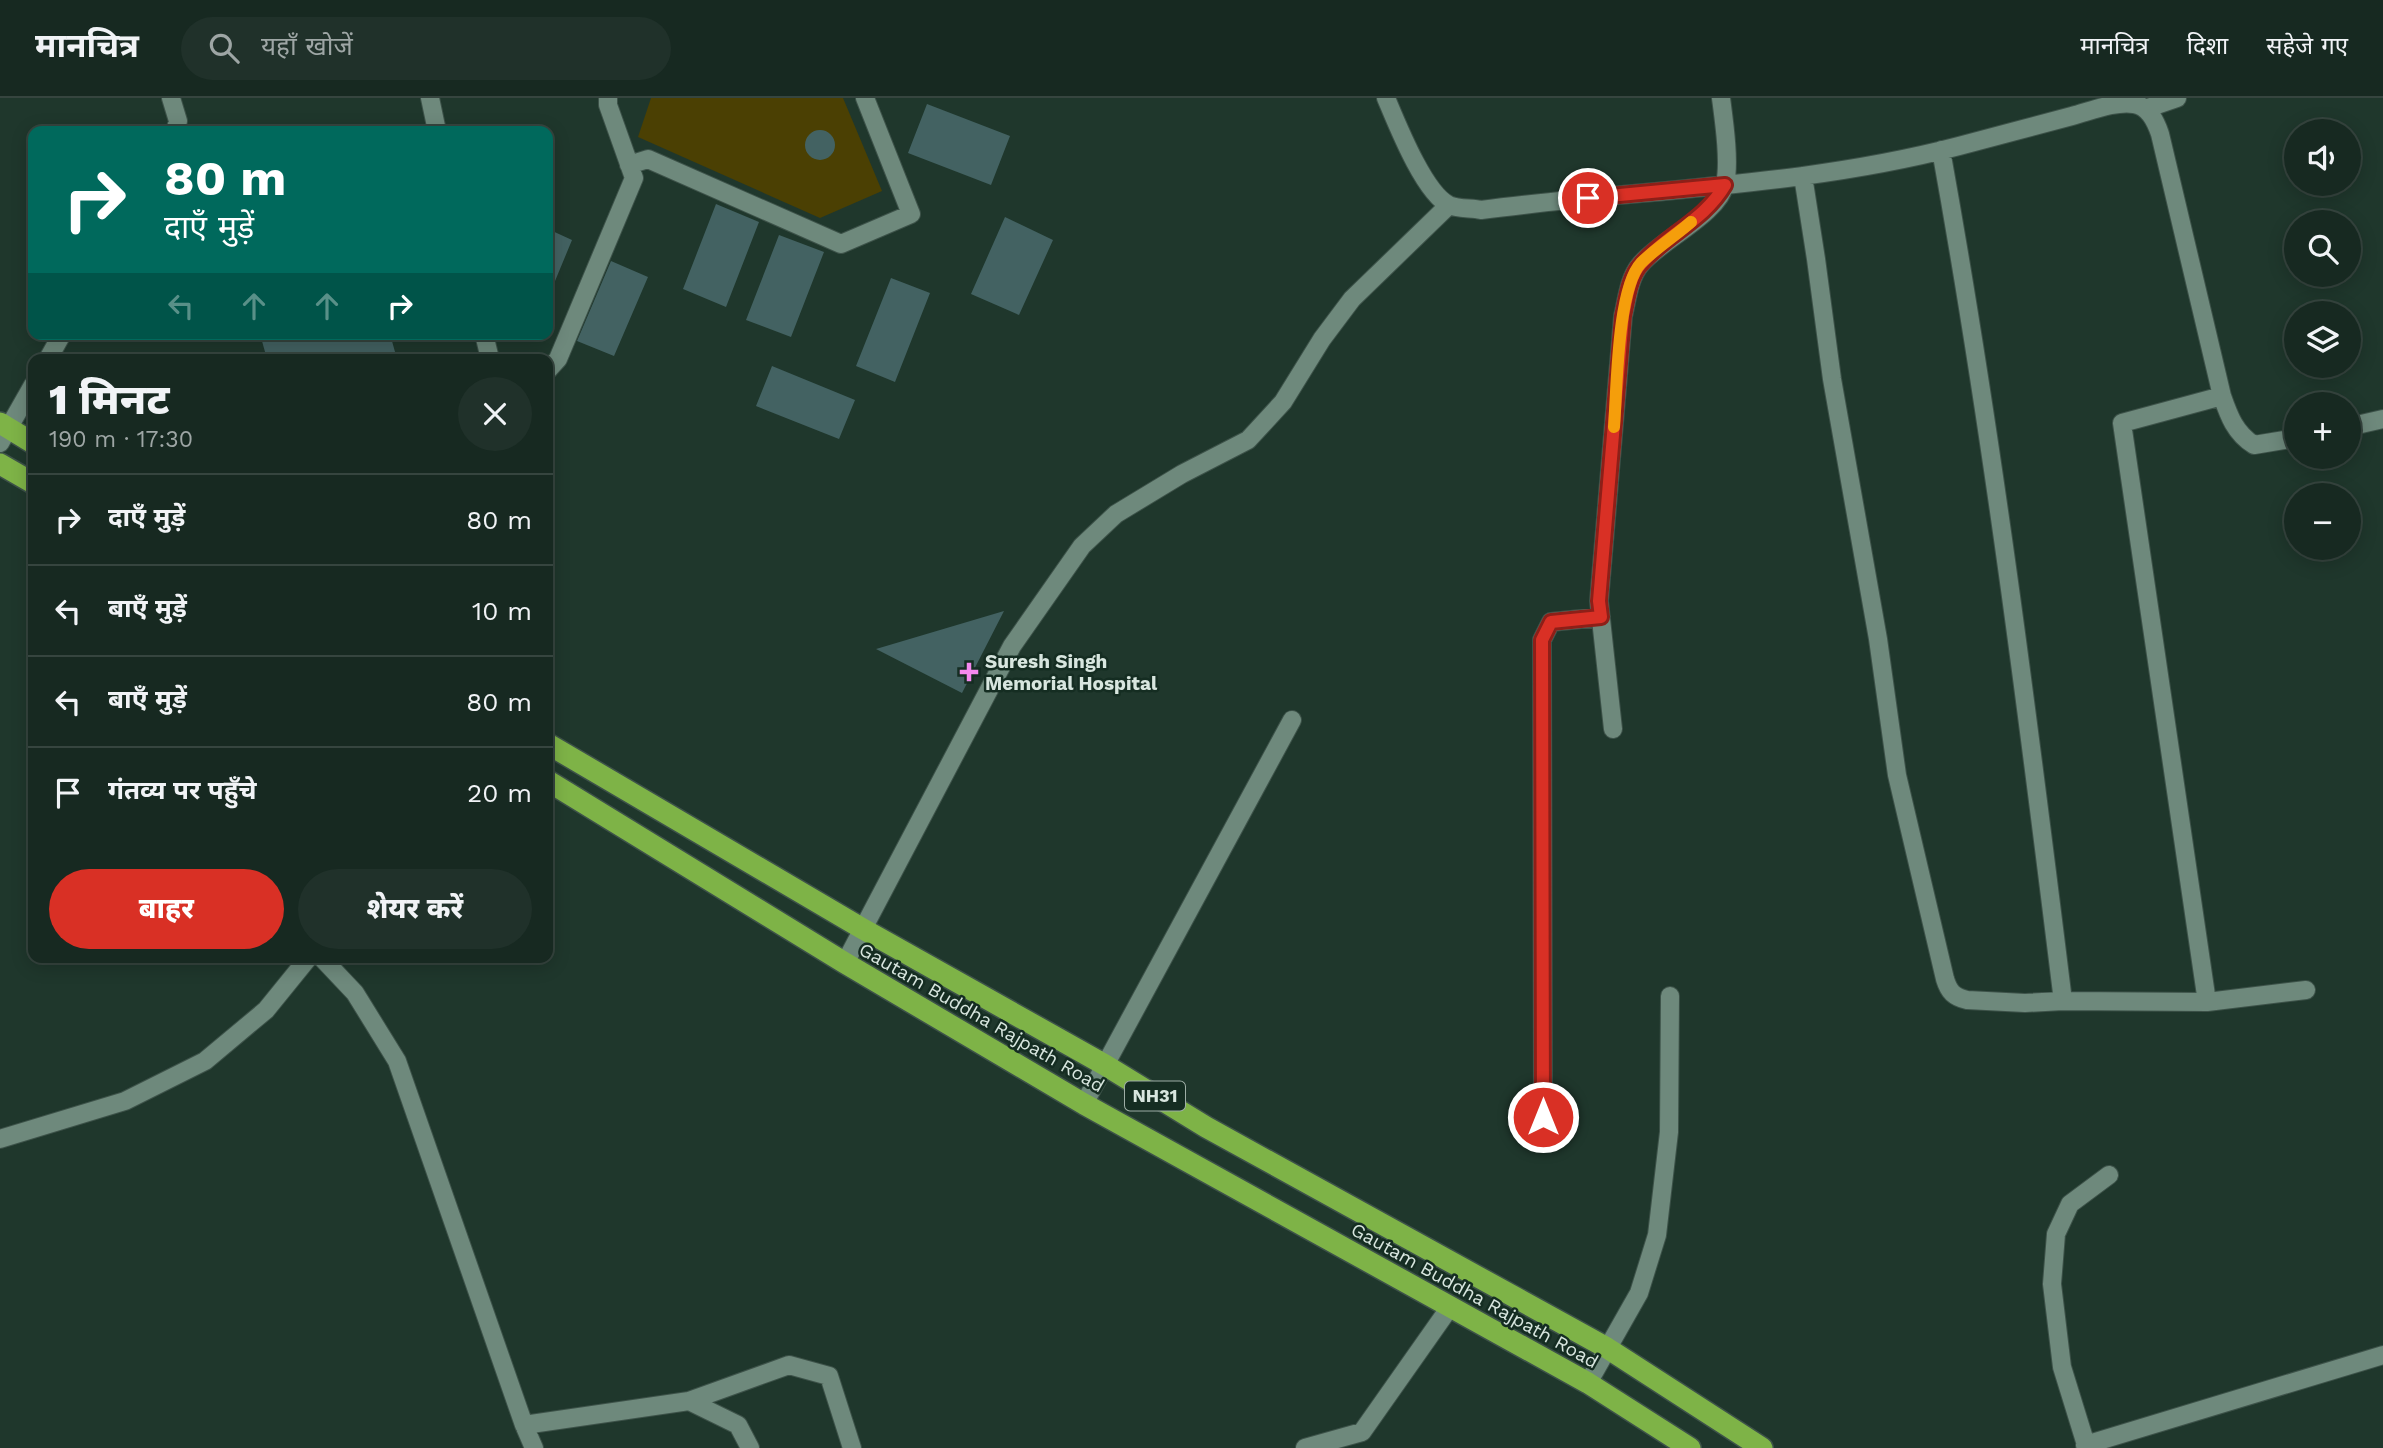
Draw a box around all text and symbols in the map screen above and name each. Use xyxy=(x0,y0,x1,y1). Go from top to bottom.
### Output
search box xyxy=(181,17,671,80)
text: मानचित्र xyxy=(35,26,139,65)
icon: search xyxy=(205,29,243,67)
text: यहाँ खोजें xyxy=(261,31,353,61)
text: मानचित्र xyxy=(2080,32,2149,60)
text: दिशा xyxy=(2187,32,2228,60)
text: सहेजे गए xyxy=(2266,32,2348,60)
map controls xyxy=(2284,119,2361,560)
button: sound xyxy=(2284,119,2361,196)
text: 80 m xyxy=(164,149,286,207)
icon: right xyxy=(49,154,140,245)
pin xyxy=(1558,168,1618,228)
icon: arrive xyxy=(1569,179,1607,217)
text: दाएँ मुड़ें xyxy=(164,208,254,246)
button: search xyxy=(2284,210,2361,287)
icon: left xyxy=(162,287,200,325)
icon: ahead xyxy=(235,287,273,325)
icon: ahead xyxy=(308,287,346,325)
icon: right xyxy=(381,287,419,325)
button: layers xyxy=(2284,301,2361,378)
text: 1 मिनट xyxy=(49,375,169,424)
button: close xyxy=(458,377,532,451)
button: + xyxy=(2284,392,2361,469)
text: 190 m · 17:30 xyxy=(49,426,193,453)
button: − xyxy=(2284,483,2361,560)
icon: right xyxy=(49,501,87,539)
text: दाएँ मुड़ें xyxy=(108,502,185,532)
text: 80 m xyxy=(466,505,532,535)
icon: left xyxy=(49,592,87,630)
text: बाएँ मुड़ें xyxy=(108,593,187,623)
text: 10 m xyxy=(472,596,532,626)
place label: Suresh Singh Memorial Hospital xyxy=(985,650,1158,695)
marker: Suresh Singh Memorial Hospital xyxy=(959,662,979,682)
icon: left xyxy=(49,683,87,721)
text: बाएँ मुड़ें xyxy=(108,684,187,714)
text: 80 m xyxy=(466,687,532,717)
icon: arrive xyxy=(49,774,87,812)
text: गंतव्य पर पहुँचे xyxy=(108,775,257,805)
text: 20 m xyxy=(467,778,532,808)
button: बाहर xyxy=(49,869,284,949)
button: शेयर करें xyxy=(298,869,532,949)
street label: Gautam Buddha Rajpath Road xyxy=(855,938,1108,1097)
position arrow xyxy=(1506,1080,1580,1154)
road number: NH31 xyxy=(1125,1082,1185,1111)
street label: Gautam Buddha Rajpath Road xyxy=(1347,1218,1602,1373)

